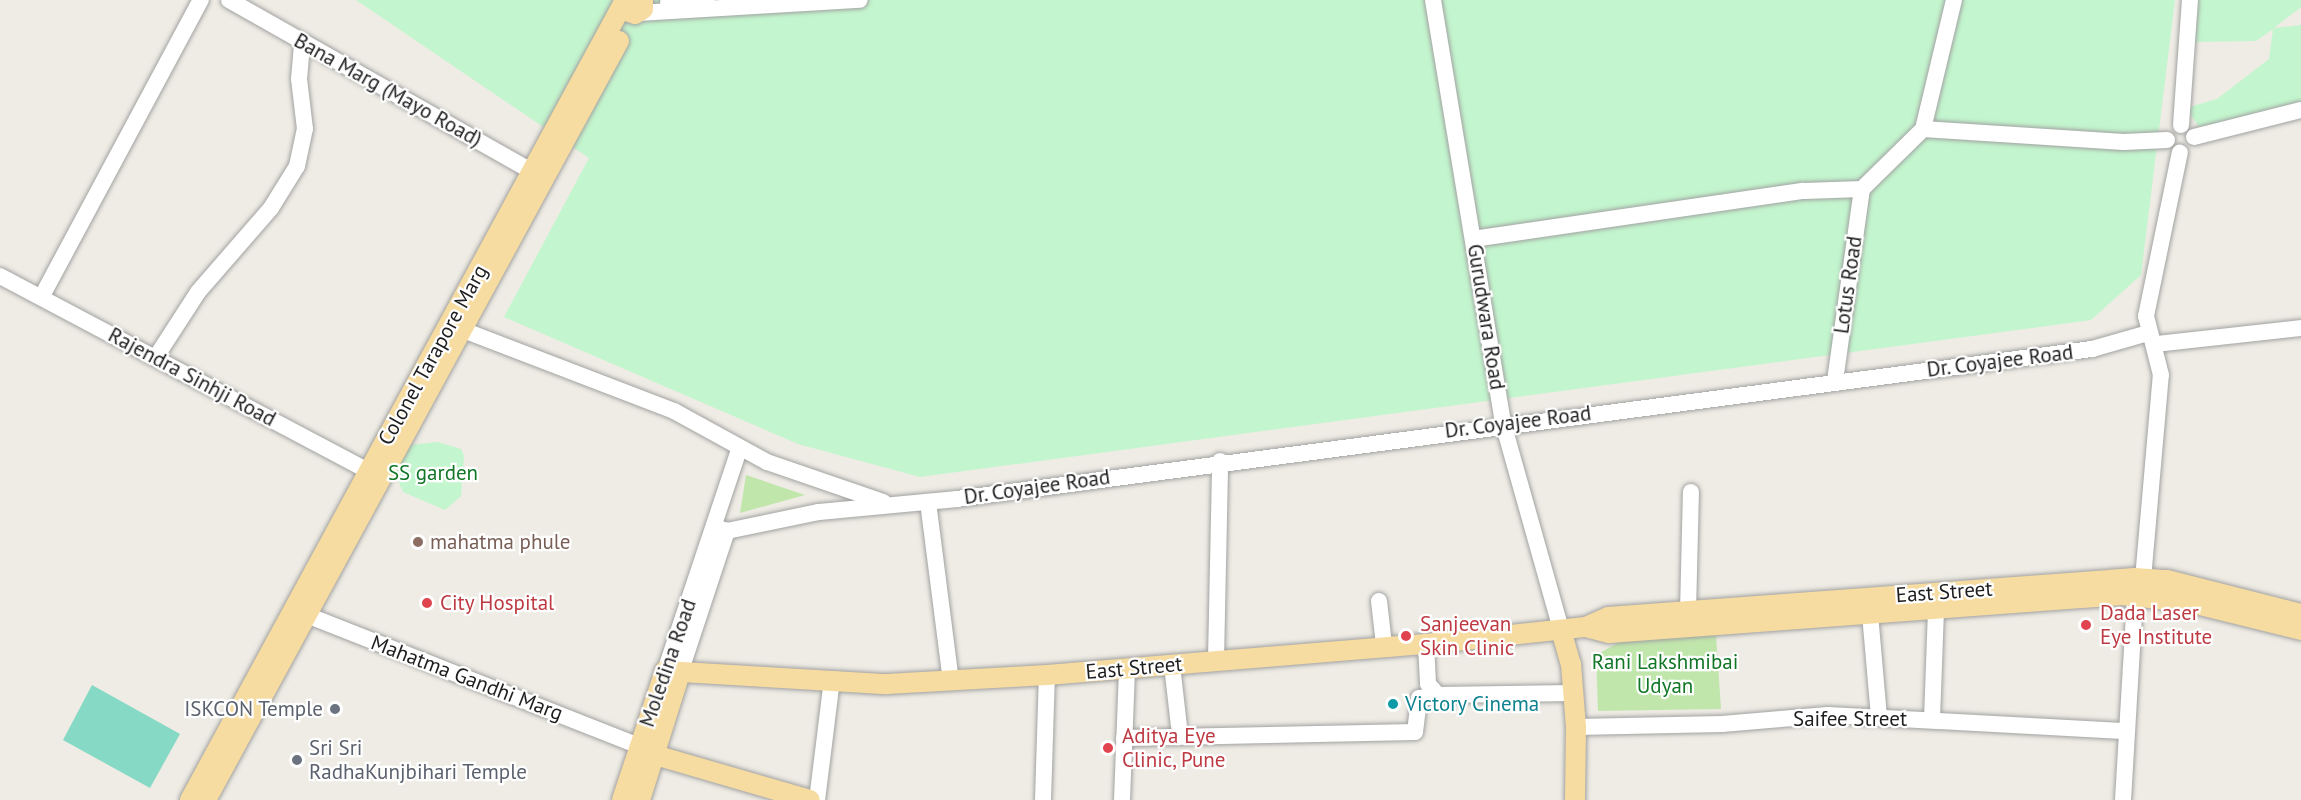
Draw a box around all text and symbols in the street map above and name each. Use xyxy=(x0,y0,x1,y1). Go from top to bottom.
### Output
street label: Bana Marg (Mayo Road) xyxy=(290,28,486,152)
street label: Lotus Road xyxy=(1829,235,1867,335)
street label: Gurudwara Road xyxy=(1462,242,1510,392)
street label: Colonel Tarapore Marg xyxy=(373,260,493,450)
street label: Rajendra Sinhji Road xyxy=(104,322,280,432)
street label: Dr. Coyajee Road xyxy=(1925,339,2075,383)
street label: Dr. Coyajee Road xyxy=(1443,400,1593,444)
park label: SS garden xyxy=(388,460,478,486)
street label: Dr. Coyajee Road xyxy=(961,464,1113,510)
place label: mahatma phule xyxy=(430,529,571,555)
marker: mahatma phule xyxy=(411,535,425,549)
street label: East Street xyxy=(1895,576,1993,608)
place label: City Hospital xyxy=(440,590,555,616)
marker: City Hospital xyxy=(418,594,436,612)
street label: Moledina Road xyxy=(634,596,702,730)
place label: Dada Laser Eye Institute xyxy=(2100,600,2212,650)
place label: Sanjeevan Skin Clinic xyxy=(1420,611,1514,661)
marker: Dada Laser Eye Institute xyxy=(2077,616,2095,634)
marker: Sanjeevan Skin Clinic xyxy=(1397,627,1415,645)
street label: Mahatma Gandhi Marg xyxy=(368,630,566,726)
park label: Rani Lakshmibai Udyan xyxy=(1592,649,1738,699)
street label: East Street xyxy=(1085,651,1183,685)
place label: Victory Cinema xyxy=(1405,691,1540,717)
place label: ISKCON Temple xyxy=(184,696,323,722)
marker: Victory Cinema xyxy=(1386,697,1400,711)
marker: ISKCON Temple xyxy=(328,702,342,716)
street label: Saifee Street xyxy=(1793,706,1907,732)
place label: Aditya Eye Clinic, Pune xyxy=(1122,723,1227,773)
place label: Sri Sri RadhaKunjbihari Temple xyxy=(309,735,528,785)
marker: Aditya Eye Clinic, Pune xyxy=(1099,739,1117,757)
marker: Sri Sri RadhaKunjbihari Temple xyxy=(290,753,304,767)

